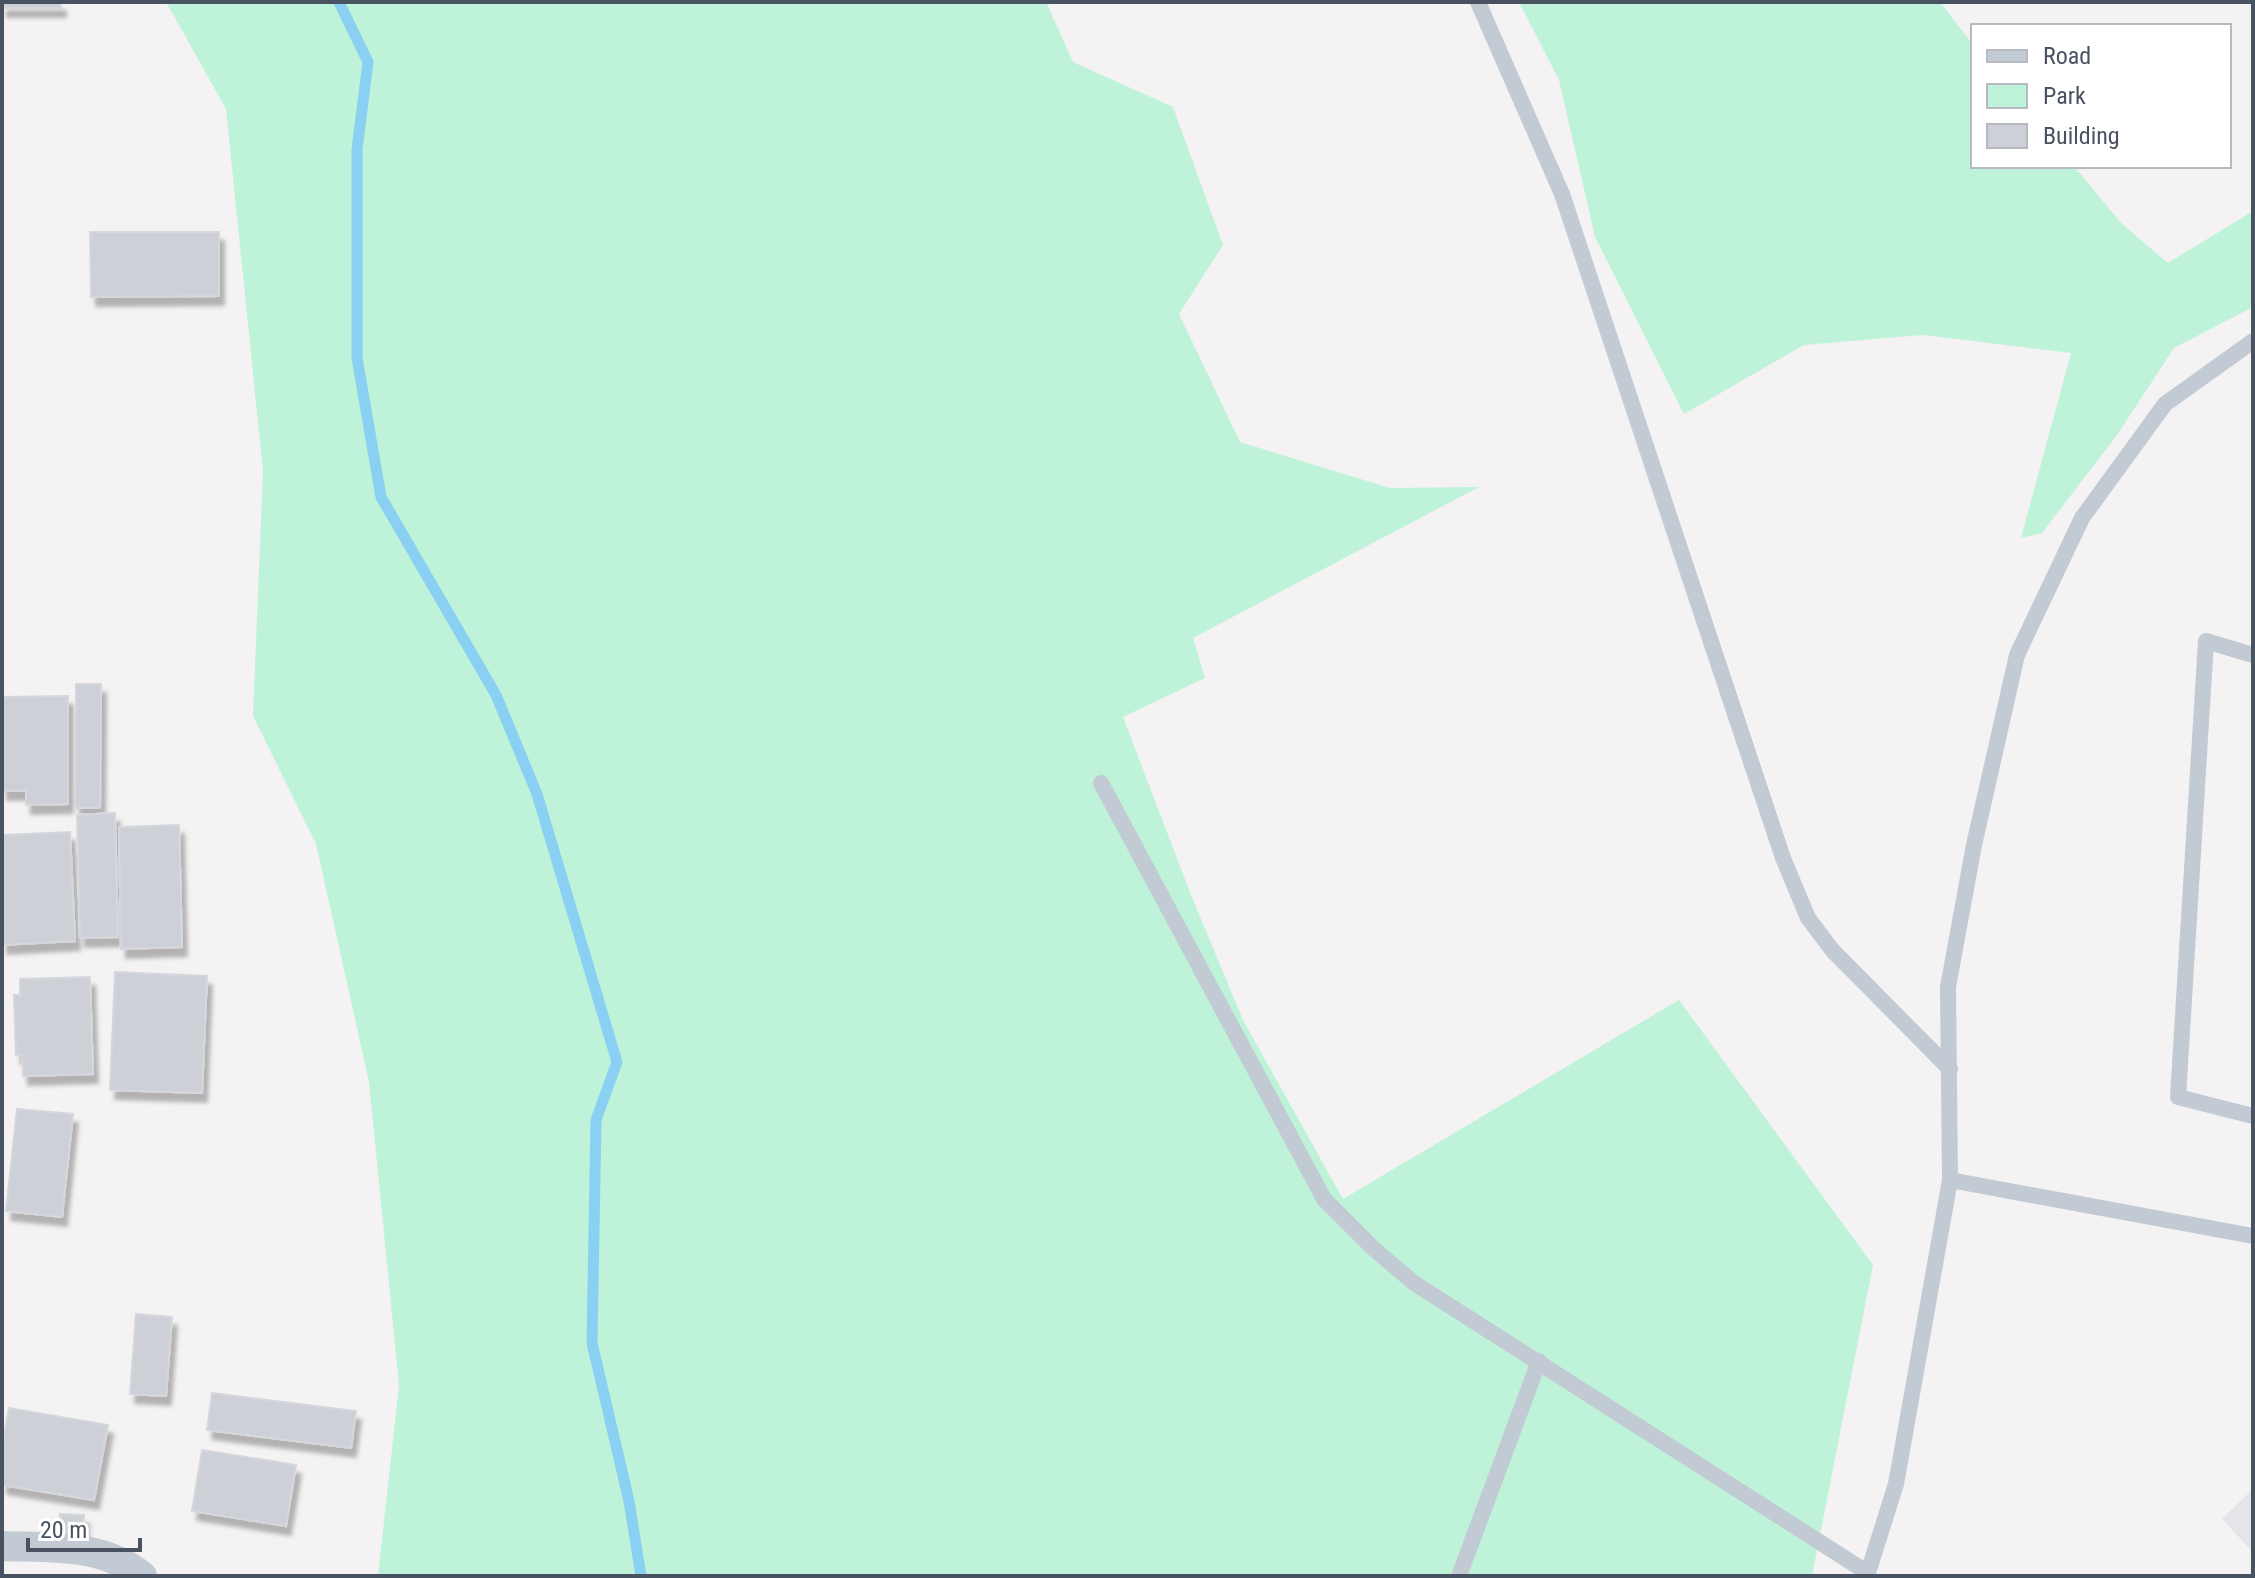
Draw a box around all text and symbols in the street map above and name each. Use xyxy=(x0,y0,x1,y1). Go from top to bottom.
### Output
legend xyxy=(1971,24,2231,168)
text: Road xyxy=(2043,42,2091,70)
text: Park xyxy=(2043,82,2086,110)
text: Building xyxy=(2043,122,2120,150)
scale bar xyxy=(28,1502,140,1552)
text: 20 m xyxy=(40,1516,87,1544)

